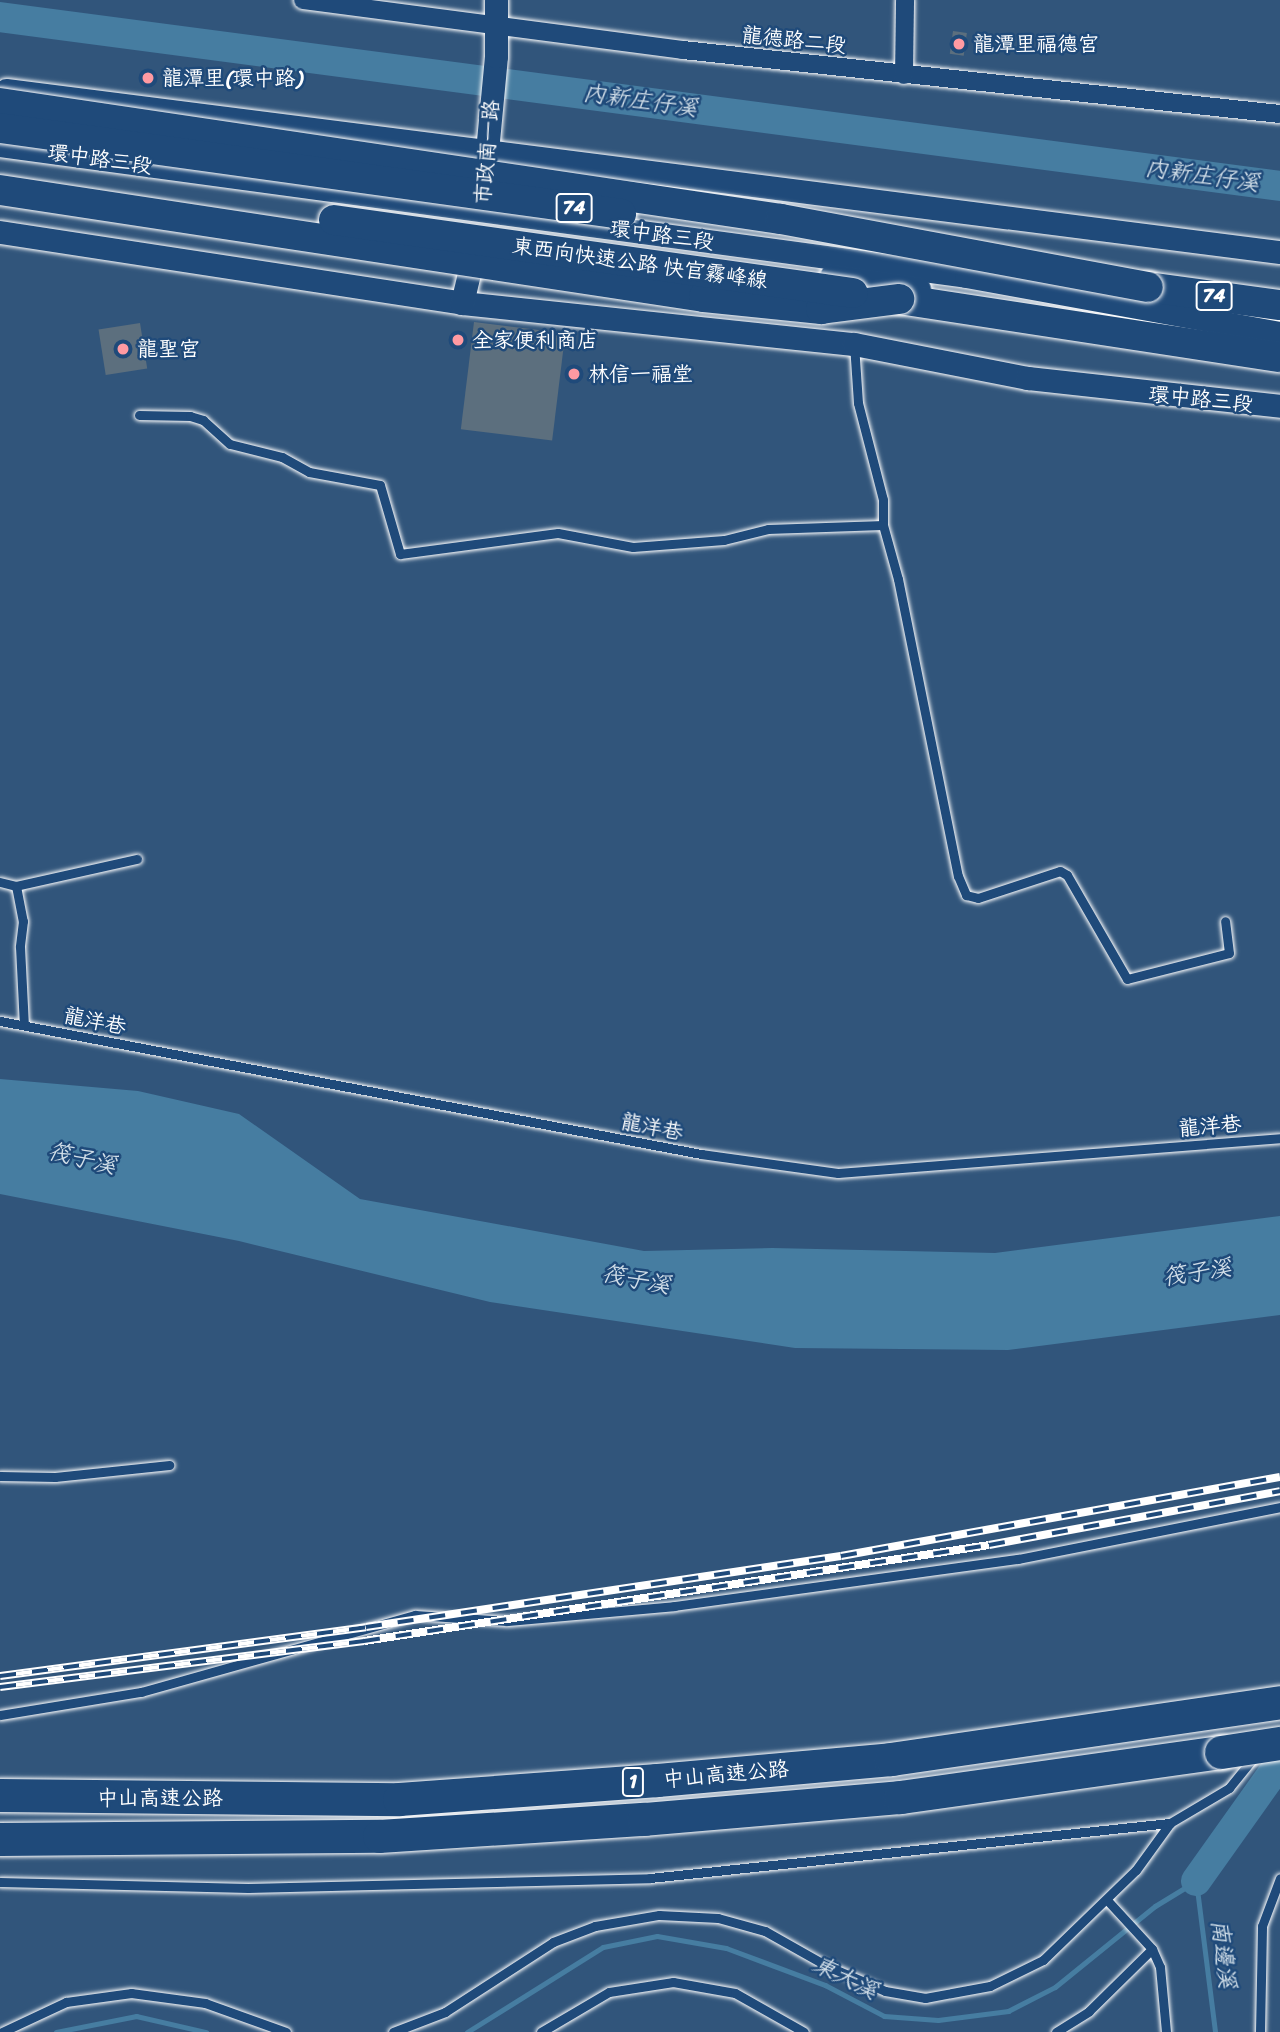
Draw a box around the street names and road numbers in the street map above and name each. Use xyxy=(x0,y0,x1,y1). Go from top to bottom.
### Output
street label: 龍德路二段 xyxy=(740,22,848,58)
street label: 市政南一路 xyxy=(470,99,504,205)
street label: 環中路三段 xyxy=(46,139,154,179)
road number: 74 xyxy=(555,192,593,224)
street label: 環中路三段 xyxy=(608,215,716,255)
street label: 東西向快速公路 快官霧峰線 xyxy=(511,233,769,293)
road number: 74 xyxy=(1195,280,1233,312)
street label: 環中路三段 xyxy=(1147,381,1255,417)
street label: 龍洋巷 xyxy=(62,1003,128,1039)
street label: 龍洋巷 xyxy=(619,1109,685,1145)
street label: 龍洋巷 xyxy=(1178,1111,1242,1141)
street label: 中山高速公路 xyxy=(662,1756,790,1792)
road number: 1 xyxy=(621,1766,645,1798)
street label: 中山高速公路 xyxy=(97,1785,223,1811)

